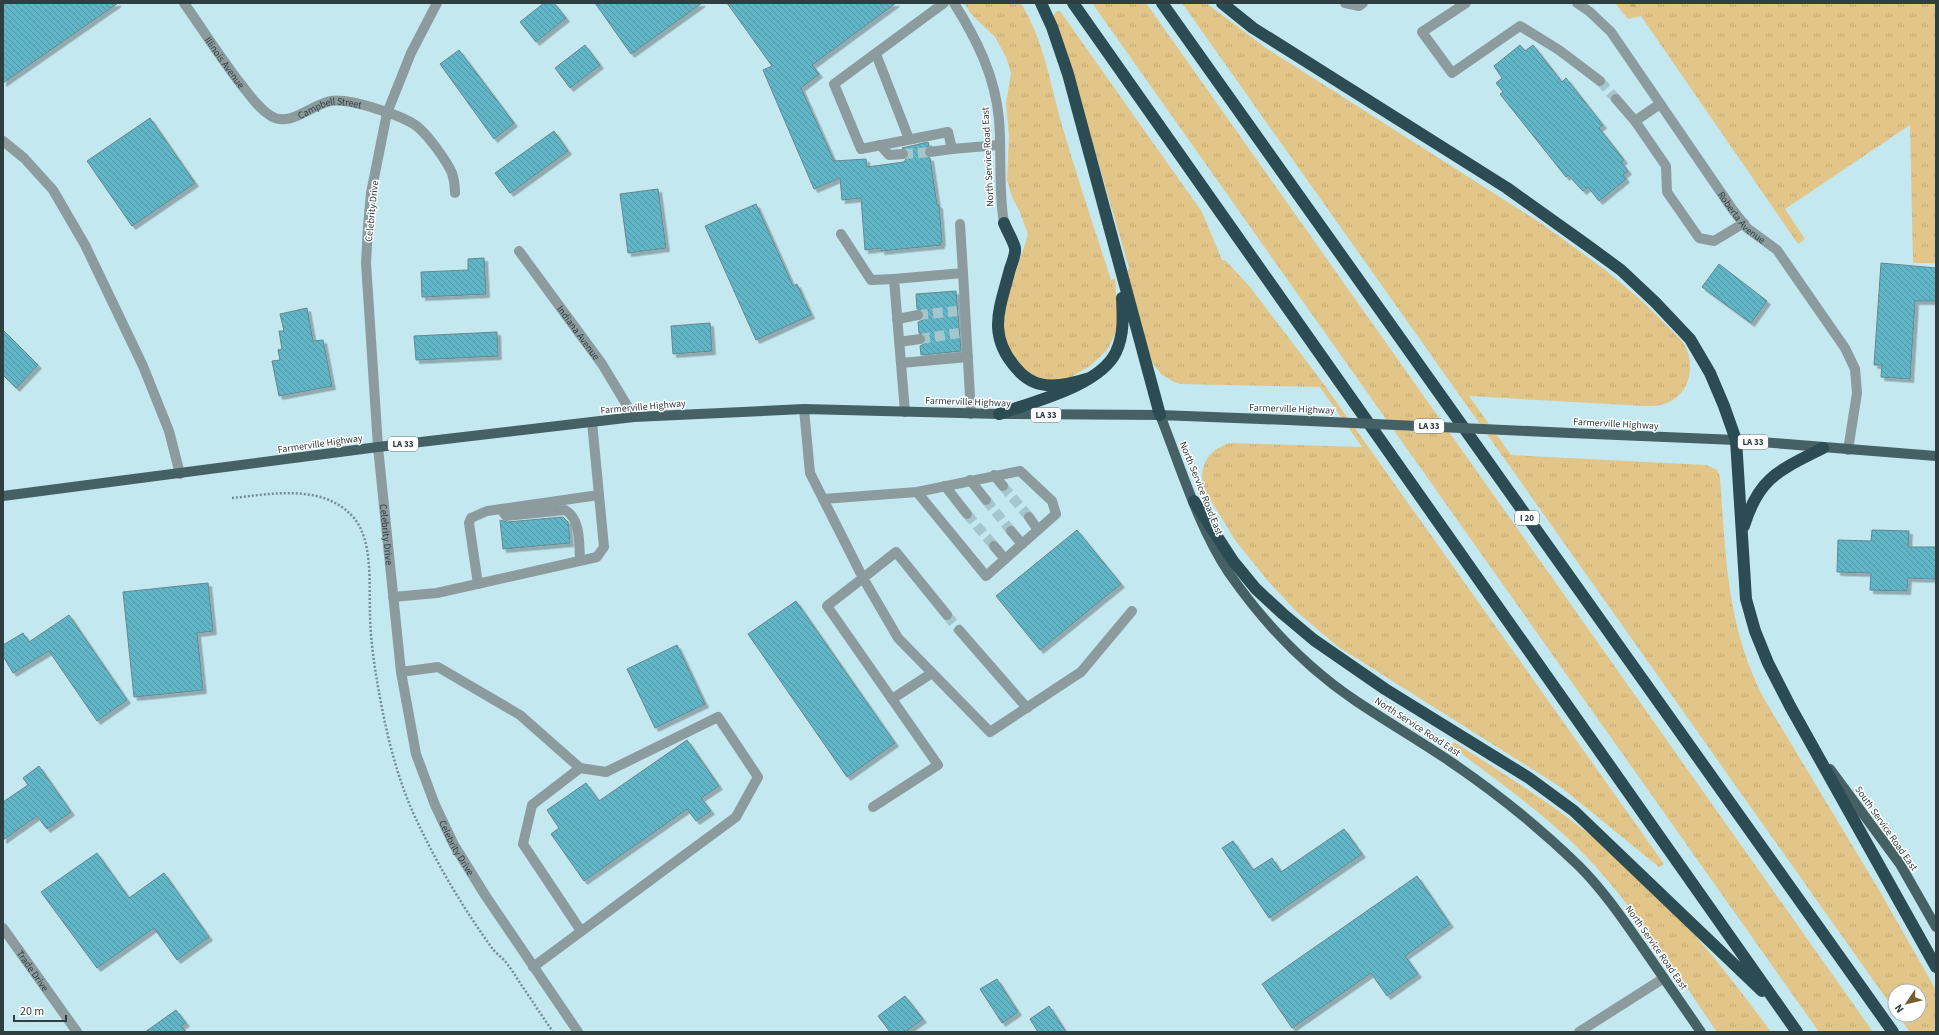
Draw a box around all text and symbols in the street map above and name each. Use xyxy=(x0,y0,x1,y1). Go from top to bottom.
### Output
street label: Illinois Avenue xyxy=(201,34,248,92)
street label: Campbell Street xyxy=(295,95,364,123)
street label: North Service Road East xyxy=(978,106,998,207)
street label: Celebrity Drive xyxy=(362,180,382,242)
street label: Roberta Avenue xyxy=(1714,189,1768,247)
street label: Indiana Avenue xyxy=(553,303,603,363)
street label: Farmerville Highway xyxy=(925,394,1011,410)
street label: Farmerville Highway xyxy=(600,396,687,418)
street label: Farmerville Highway xyxy=(1249,401,1335,417)
road number: LA 33 xyxy=(1031,408,1061,422)
street label: Farmerville Highway xyxy=(1573,415,1659,433)
road number: LA 33 xyxy=(1414,419,1444,433)
street label: Farmerville Highway xyxy=(277,431,364,457)
road number: LA 33 xyxy=(1738,435,1768,449)
road number: LA 33 xyxy=(388,437,418,451)
street label: North Service Road East xyxy=(1176,439,1226,538)
street label: Celebrity Drive xyxy=(376,503,396,566)
road number: I 20 xyxy=(1515,511,1539,525)
street label: North Service Road East xyxy=(1372,694,1464,760)
street label: South Service Road East xyxy=(1852,783,1921,874)
street label: Celebrity Drive xyxy=(435,818,477,878)
street label: North Service Road East xyxy=(1622,903,1691,993)
street label: Trade Drive xyxy=(13,948,52,994)
north arrow xyxy=(1887,983,1927,1023)
scale bar xyxy=(14,997,66,1023)
text: N xyxy=(1891,1001,1907,1016)
text: 20 m xyxy=(20,1003,44,1020)

